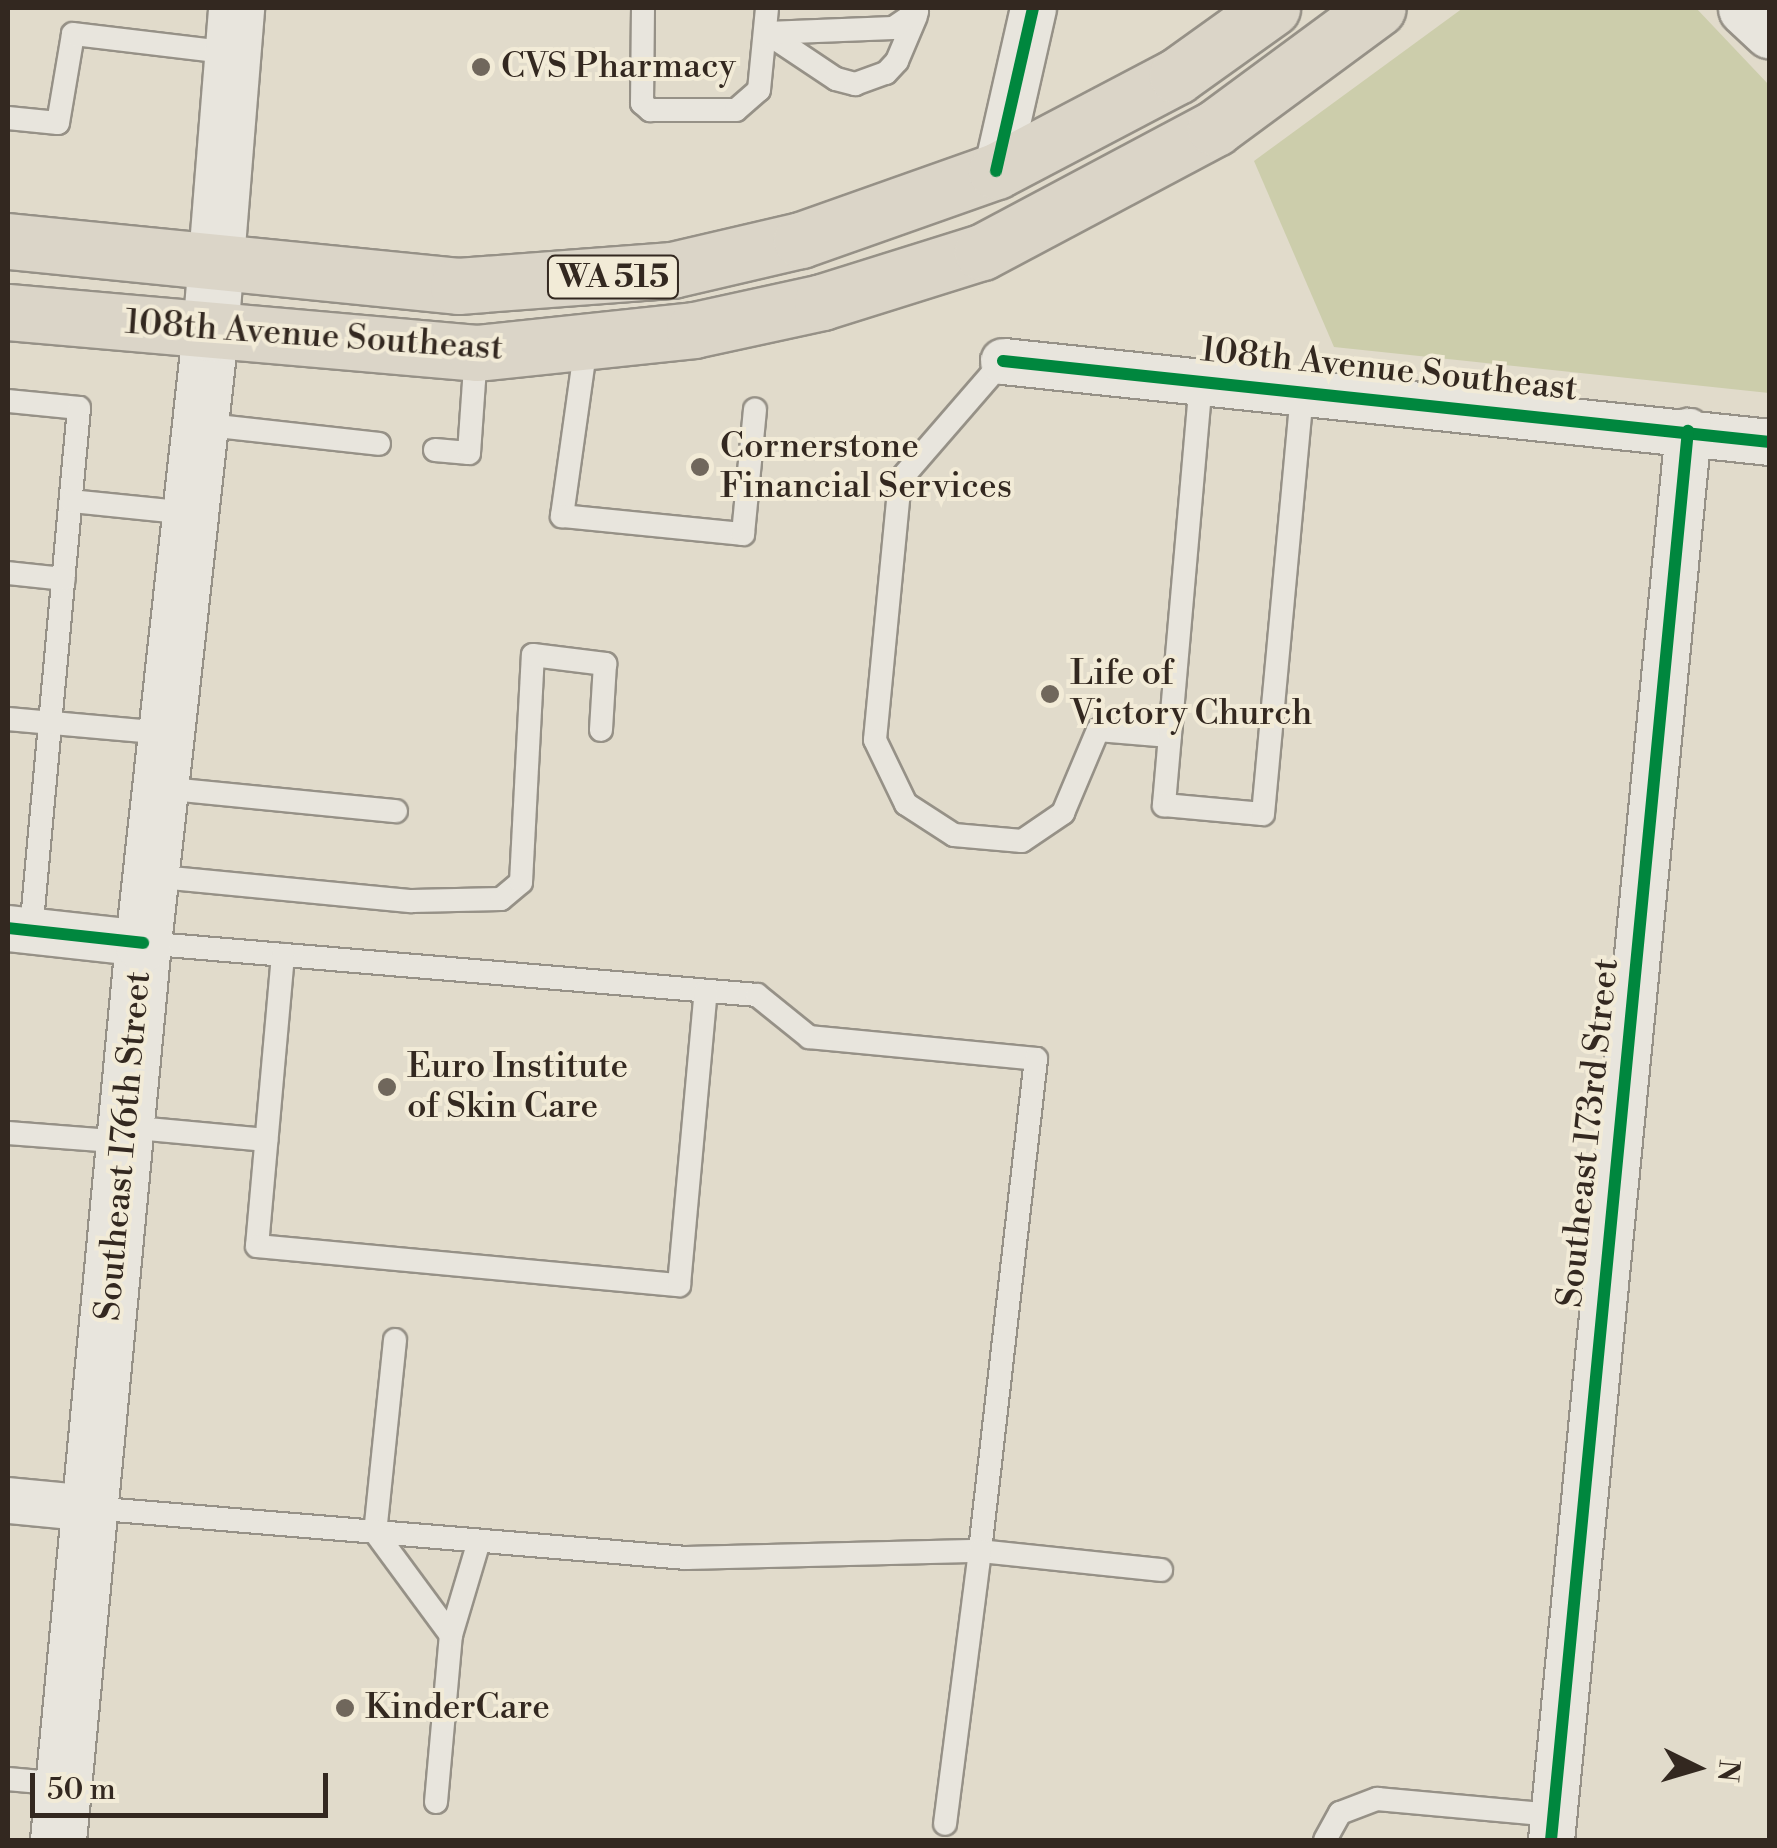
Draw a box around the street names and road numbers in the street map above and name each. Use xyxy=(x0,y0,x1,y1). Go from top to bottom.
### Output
road number: WA 515 xyxy=(546,250,680,304)
street label: 108th Avenue Southeast xyxy=(124,302,504,370)
street label: 108th Avenue Southeast xyxy=(1198,329,1580,411)
street label: Southeast 173rd Street xyxy=(1550,956,1628,1310)
street label: Southeast 176th Street xyxy=(88,969,160,1323)

